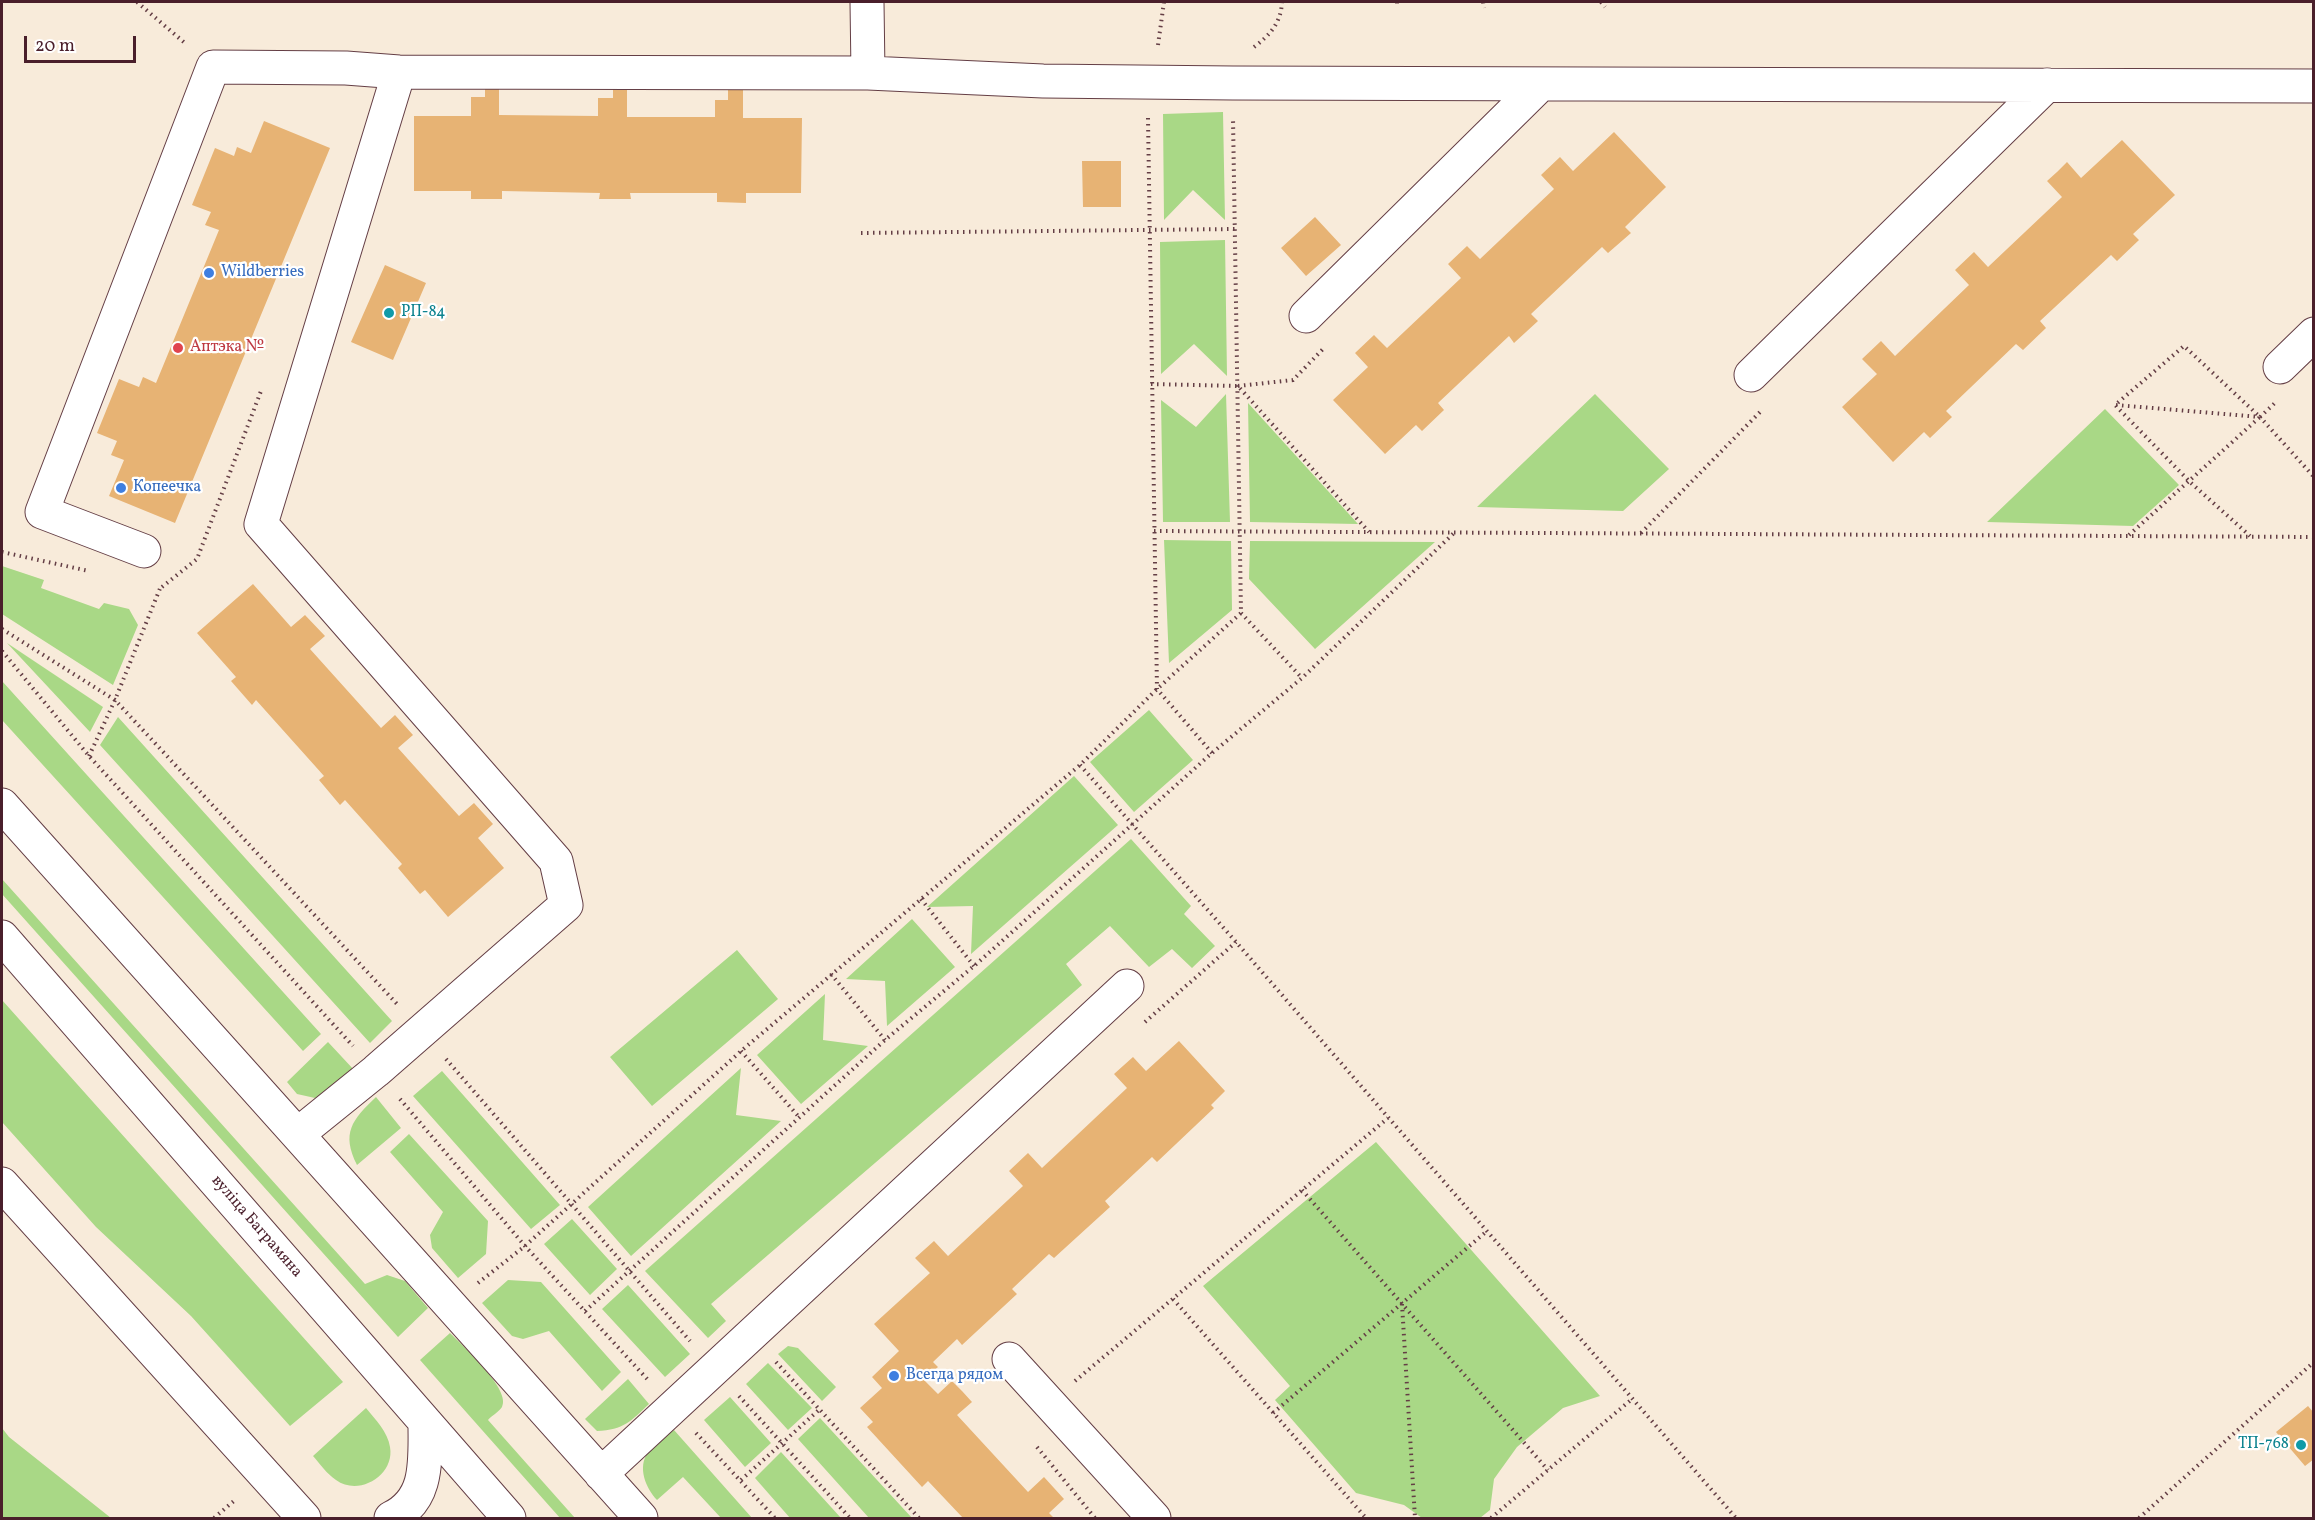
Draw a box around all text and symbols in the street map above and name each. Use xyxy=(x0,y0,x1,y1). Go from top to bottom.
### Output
scale bar xyxy=(27,24,140,62)
text: 20 m xyxy=(35,34,75,59)
place label: Wildberries xyxy=(221,263,304,283)
marker: Wildberries xyxy=(202,266,216,280)
place label: РП-84 xyxy=(401,303,446,323)
marker: РП-84 xyxy=(382,306,396,320)
place label: Аптэка № xyxy=(190,338,264,358)
marker: Аптэка № xyxy=(171,341,185,355)
place label: Копеечка xyxy=(133,478,201,498)
marker: Копеечка xyxy=(114,481,128,495)
street label: вуліца Баграмяна xyxy=(206,1172,306,1282)
place label: Всегда рядом xyxy=(906,1366,1003,1386)
marker: Всегда рядом xyxy=(887,1369,901,1383)
place label: ТП-768 xyxy=(2238,1435,2289,1455)
marker: ТП-768 xyxy=(2294,1438,2308,1452)

